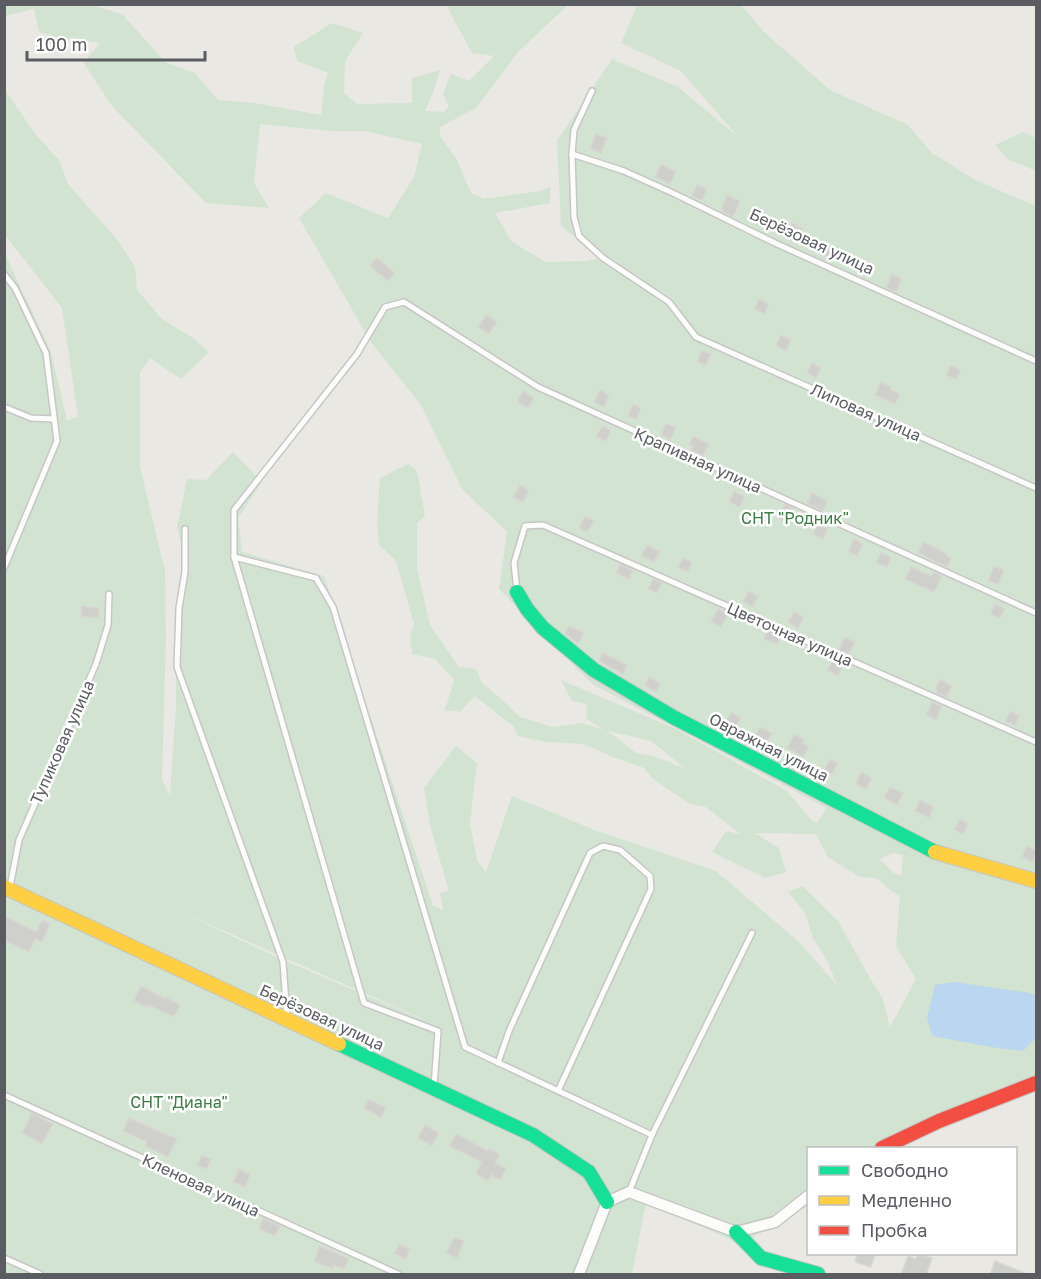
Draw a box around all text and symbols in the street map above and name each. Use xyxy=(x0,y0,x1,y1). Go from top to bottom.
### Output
scale bar xyxy=(27,24,206,62)
text: 100 m xyxy=(36,33,87,55)
street label: Берёзовая улица xyxy=(747,203,877,279)
street label: Липовая улица xyxy=(808,379,924,445)
street label: Крапивная улица xyxy=(631,423,765,497)
park label: СНТ "Родник" xyxy=(741,508,849,528)
street label: Цветочная улица xyxy=(724,597,856,671)
street label: Тупиковая улица xyxy=(26,677,98,807)
street label: Овражная улица xyxy=(706,708,832,786)
street label: Берёзовая улица xyxy=(257,979,387,1055)
park label: СНТ "Диана" xyxy=(130,1092,228,1112)
legend xyxy=(807,1147,1017,1255)
street label: Кленовая улица xyxy=(139,1149,263,1221)
text: Свободно xyxy=(861,1159,948,1181)
text: Медленно xyxy=(861,1189,952,1211)
text: Пробка xyxy=(861,1219,927,1241)

